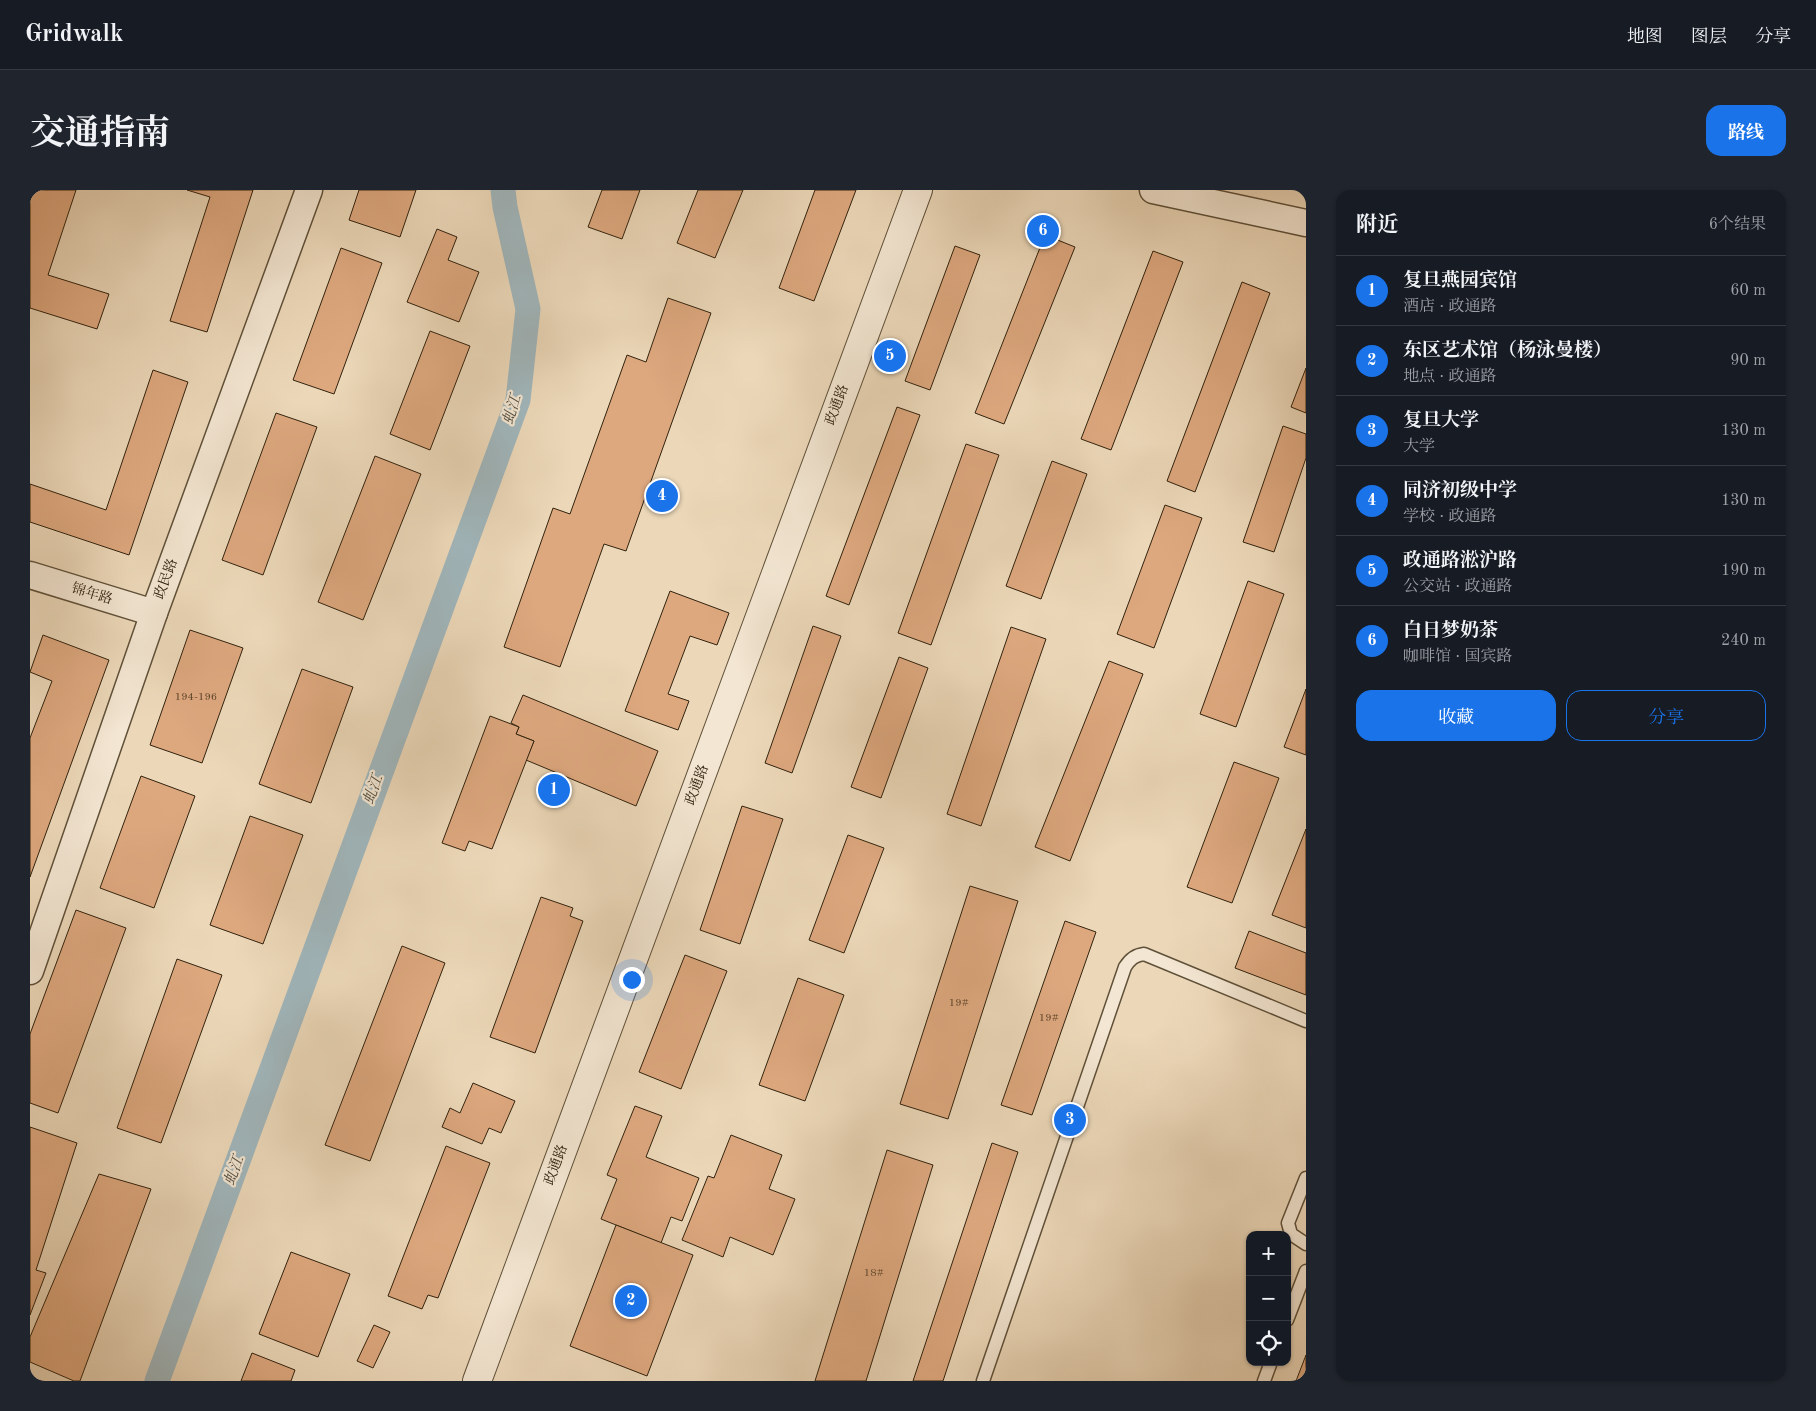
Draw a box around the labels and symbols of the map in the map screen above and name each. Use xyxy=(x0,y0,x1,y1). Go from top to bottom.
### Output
pin: 6 xyxy=(1027,212,1059,250)
pin: 5 xyxy=(874,337,906,375)
street label: 政通路 xyxy=(822,383,851,427)
water label: 虬江 xyxy=(500,391,525,427)
pin: 4 xyxy=(646,477,678,515)
street label: 政民路 xyxy=(151,557,180,601)
street label: 锦年路 xyxy=(70,580,114,607)
house number: 194-196 xyxy=(175,692,217,703)
street label: 政通路 xyxy=(682,763,711,807)
water label: 虬江 xyxy=(360,771,387,807)
pin: 1 xyxy=(538,771,570,809)
your location xyxy=(619,967,645,993)
house number: 19# xyxy=(949,998,969,1009)
house number: 19# xyxy=(1039,1013,1059,1024)
pin: 3 xyxy=(1054,1101,1086,1139)
street label: 政通路 xyxy=(541,1143,570,1187)
water label: 虬江 xyxy=(221,1152,248,1188)
house number: 18# xyxy=(864,1268,884,1279)
pin: 2 xyxy=(615,1282,647,1320)

